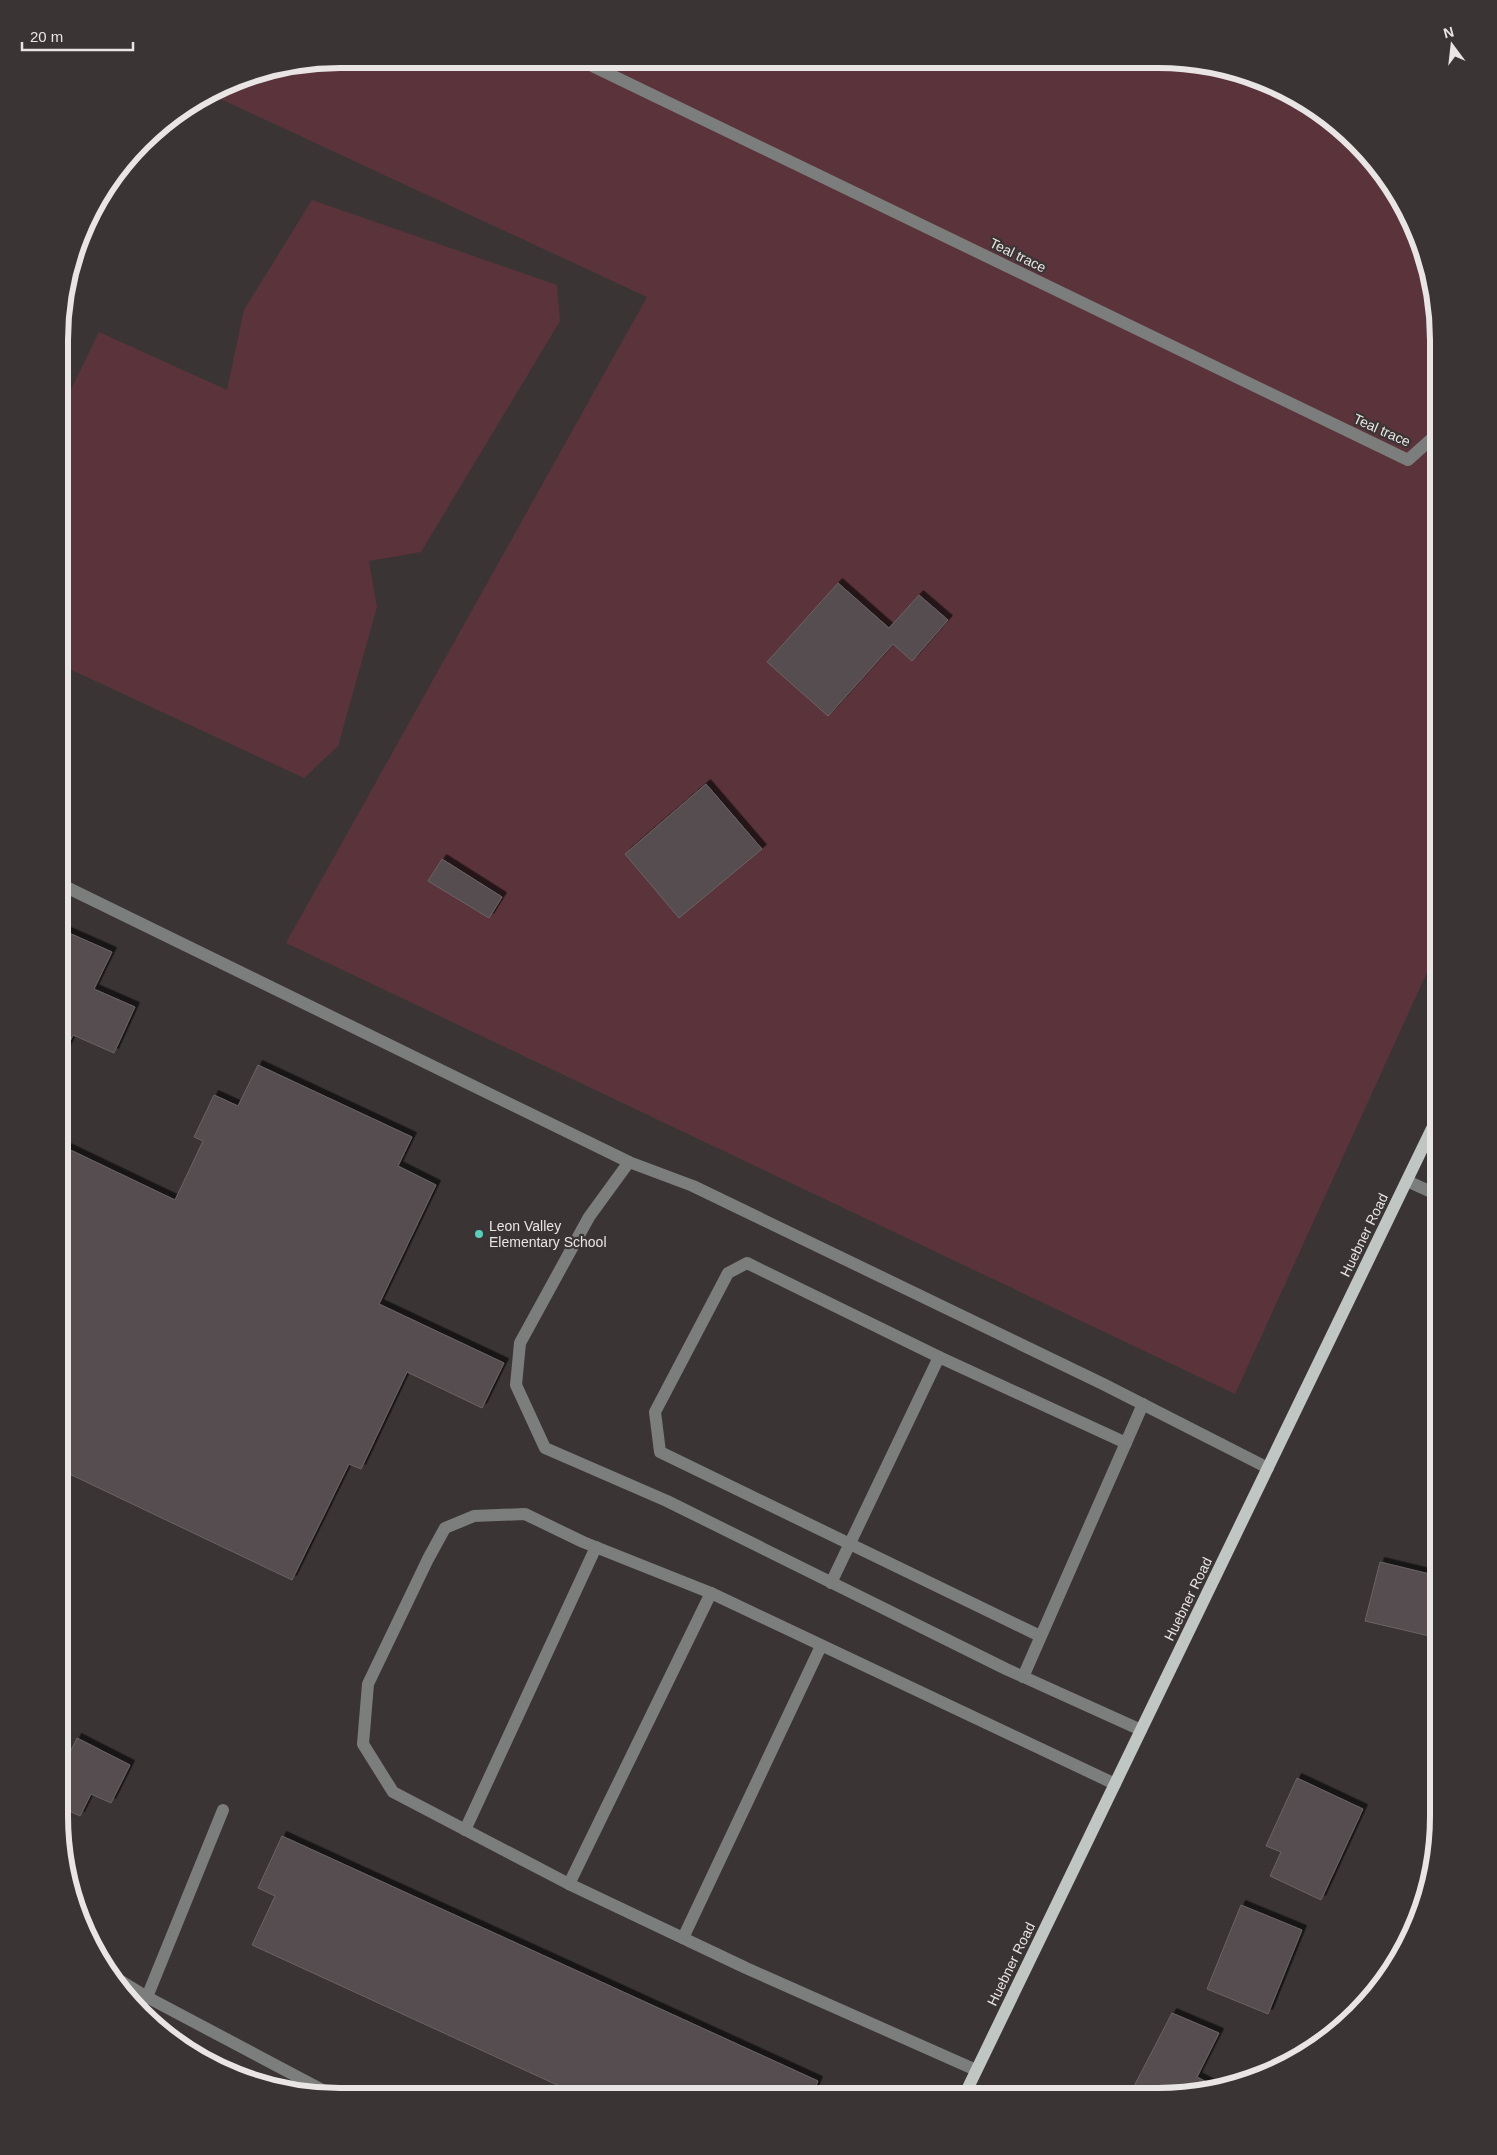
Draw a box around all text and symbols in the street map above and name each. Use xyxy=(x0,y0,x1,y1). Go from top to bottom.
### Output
scale bar xyxy=(22,20,134,52)
north arrow xyxy=(1427,20,1477,70)
text: N xyxy=(1442,23,1456,41)
text: 20 m xyxy=(30,28,63,45)
street label: Teal trace xyxy=(987,235,1049,276)
street label: Teal trace xyxy=(1351,410,1413,450)
street label: Huebner Road xyxy=(1337,1191,1391,1279)
place label: Leon Valley Elementary School xyxy=(489,1218,607,1250)
marker: Leon Valley Elementary School xyxy=(473,1228,485,1240)
street label: Huebner Road xyxy=(1161,1555,1215,1643)
street label: Huebner Road xyxy=(984,1920,1038,2008)

